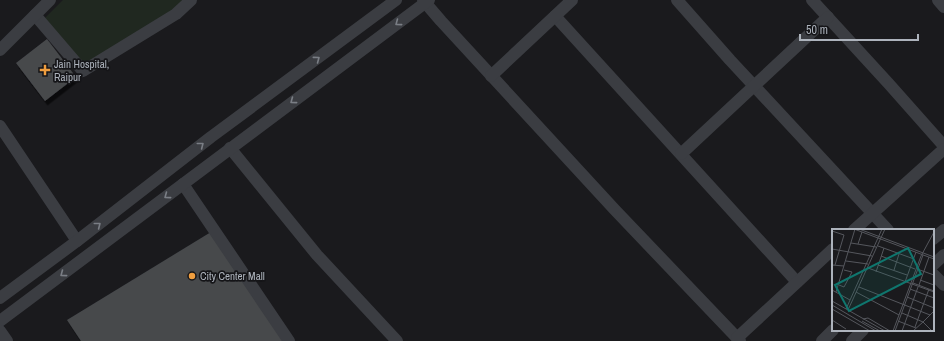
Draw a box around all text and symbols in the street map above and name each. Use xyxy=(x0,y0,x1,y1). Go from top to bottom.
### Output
scale bar xyxy=(800,16,918,42)
one-way arrow xyxy=(395,19,402,26)
text: 50 m xyxy=(806,22,828,38)
place label: Jain Hospital, Raipur xyxy=(54,57,109,84)
one-way arrow xyxy=(312,57,319,64)
marker: Jain Hospital, Raipur xyxy=(39,64,51,76)
one-way arrow xyxy=(291,96,298,103)
one-way arrow xyxy=(196,142,203,149)
one-way arrow xyxy=(164,191,171,198)
one-way arrow xyxy=(94,222,101,229)
inset map xyxy=(832,229,934,331)
one-way arrow xyxy=(61,269,68,276)
place label: City Center Mall xyxy=(200,269,265,283)
marker: City Center Mall xyxy=(187,271,197,281)

